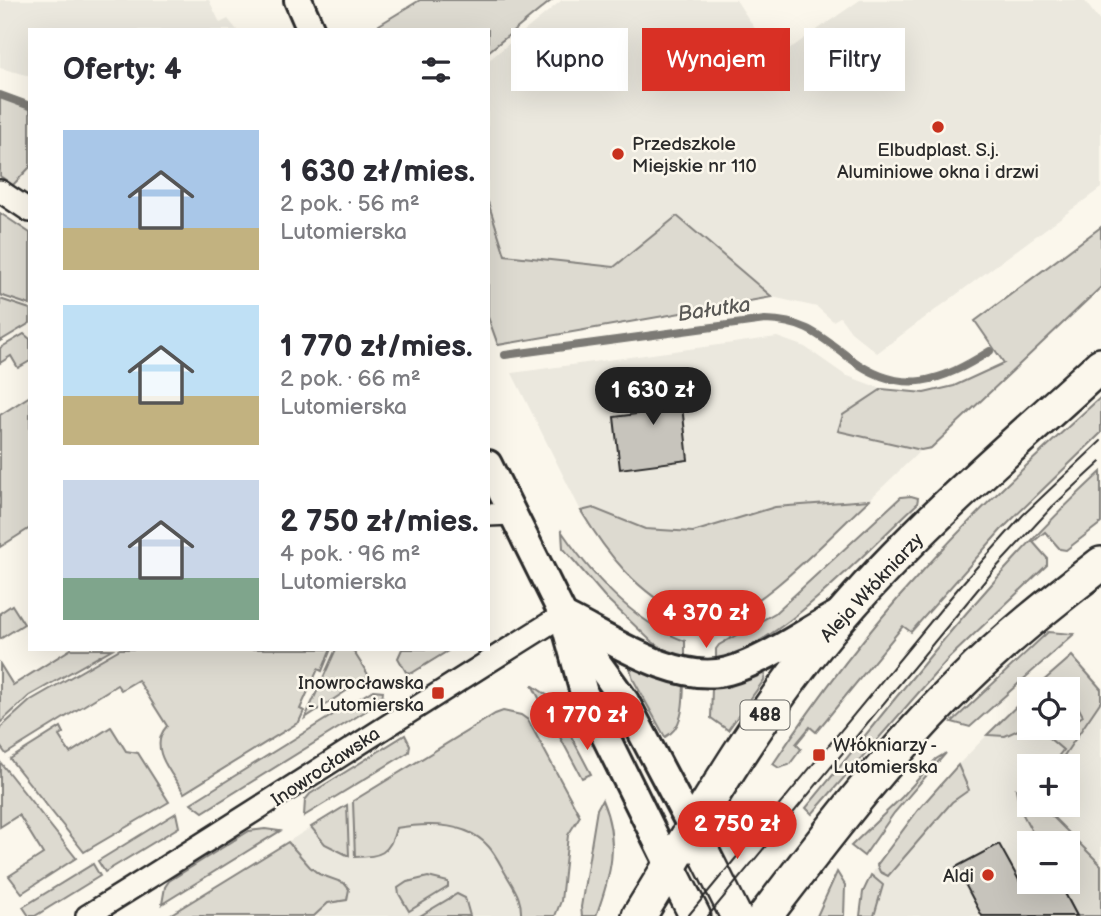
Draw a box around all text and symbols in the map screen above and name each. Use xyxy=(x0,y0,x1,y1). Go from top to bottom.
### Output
chip: Kupno xyxy=(511,28,628,91)
chip: Wynajem xyxy=(642,28,790,91)
chip: Filtry xyxy=(804,28,905,91)
icon: filters xyxy=(417,51,455,89)
text: Oferty: 4 xyxy=(63,52,182,88)
marker: Elbudplast. S.j. Aluminiowe okna i drzwi xyxy=(930,119,946,135)
place label: Przedszkole Miejskie nr 110 xyxy=(632,133,757,178)
place label: Elbudplast. S.j. Aluminiowe okna i drzwi xyxy=(837,139,1039,184)
marker: Przedszkole Miejskie nr 110 xyxy=(610,146,626,162)
text: 1 630 zł/mies. xyxy=(280,154,475,190)
icon: home xyxy=(119,158,203,242)
text: 2 pok. · 56 m² xyxy=(280,190,420,218)
text: Lutomierska xyxy=(280,218,407,246)
water label: Bałutka xyxy=(676,292,752,327)
text: 1 770 zł/mies. xyxy=(280,329,473,365)
icon: home xyxy=(119,333,203,417)
text: 2 pok. · 66 m² xyxy=(280,365,421,393)
pin: 1 630 zł xyxy=(581,368,725,427)
text: 1 630 zł xyxy=(611,376,695,404)
text: Lutomierska xyxy=(280,393,407,421)
text: 2 750 zł/mies. xyxy=(280,504,479,540)
icon: home xyxy=(119,508,203,592)
street label: Aleja Włókniarzy xyxy=(816,528,929,647)
text: 4 pok. · 96 m² xyxy=(280,540,420,568)
text: Lutomierska xyxy=(280,568,407,596)
pin: 4 370 zł xyxy=(634,590,778,650)
text: 4 370 zł xyxy=(663,599,749,627)
place label: Inowrocławska - Lutomierska xyxy=(298,672,424,717)
map controls xyxy=(1017,677,1080,894)
button: locate xyxy=(1017,677,1080,740)
marker: Inowrocławska - Lutomierska xyxy=(430,685,446,701)
pin: 1 770 zł xyxy=(515,692,659,752)
road number: 488 xyxy=(740,700,790,730)
text: 1 770 zł xyxy=(546,701,628,729)
street label: Inowrocławska xyxy=(267,723,384,812)
place label: Włókniarzy - Lutomierska xyxy=(833,734,938,779)
marker: Włókniarzy - Lutomierska xyxy=(811,747,827,763)
button: + xyxy=(1017,754,1080,817)
pin: 2 750 zł xyxy=(665,802,809,861)
text: 2 750 zł xyxy=(694,810,780,838)
button: − xyxy=(1017,831,1080,894)
place label: Aldi xyxy=(943,865,974,888)
marker: Aldi xyxy=(980,867,996,883)

